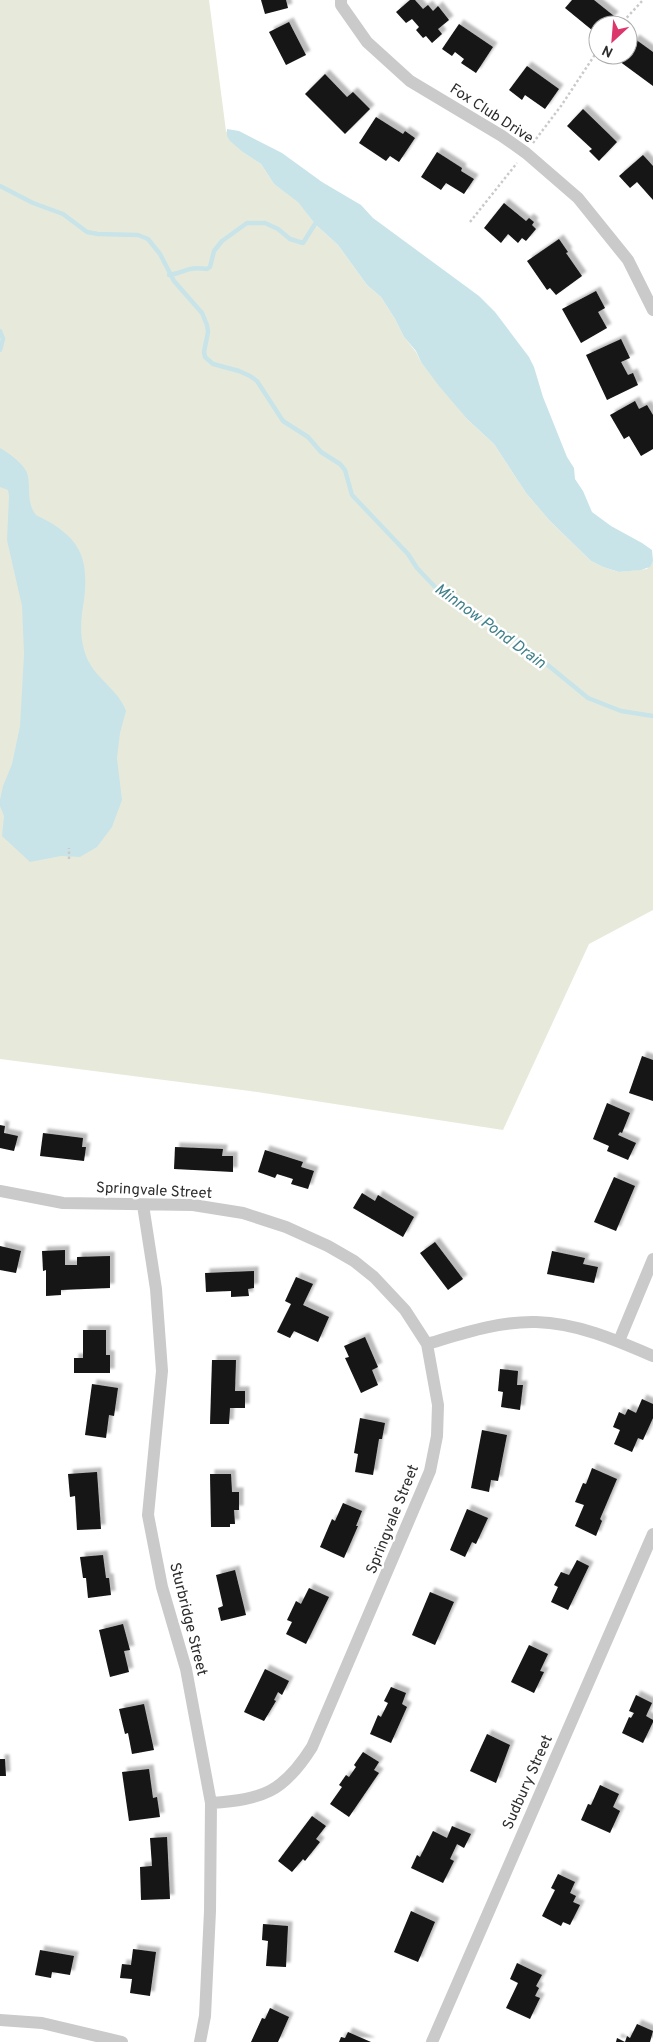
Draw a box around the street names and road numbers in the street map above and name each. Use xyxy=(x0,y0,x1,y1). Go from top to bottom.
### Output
street label: Fox Club Drive xyxy=(446,80,537,148)
street label: Springvale Street xyxy=(95,1179,212,1204)
street label: Springvale Street xyxy=(363,1462,424,1577)
street label: Sturbridge Street xyxy=(164,1561,211,1678)
street label: Sudbury Street xyxy=(499,1732,558,1833)

